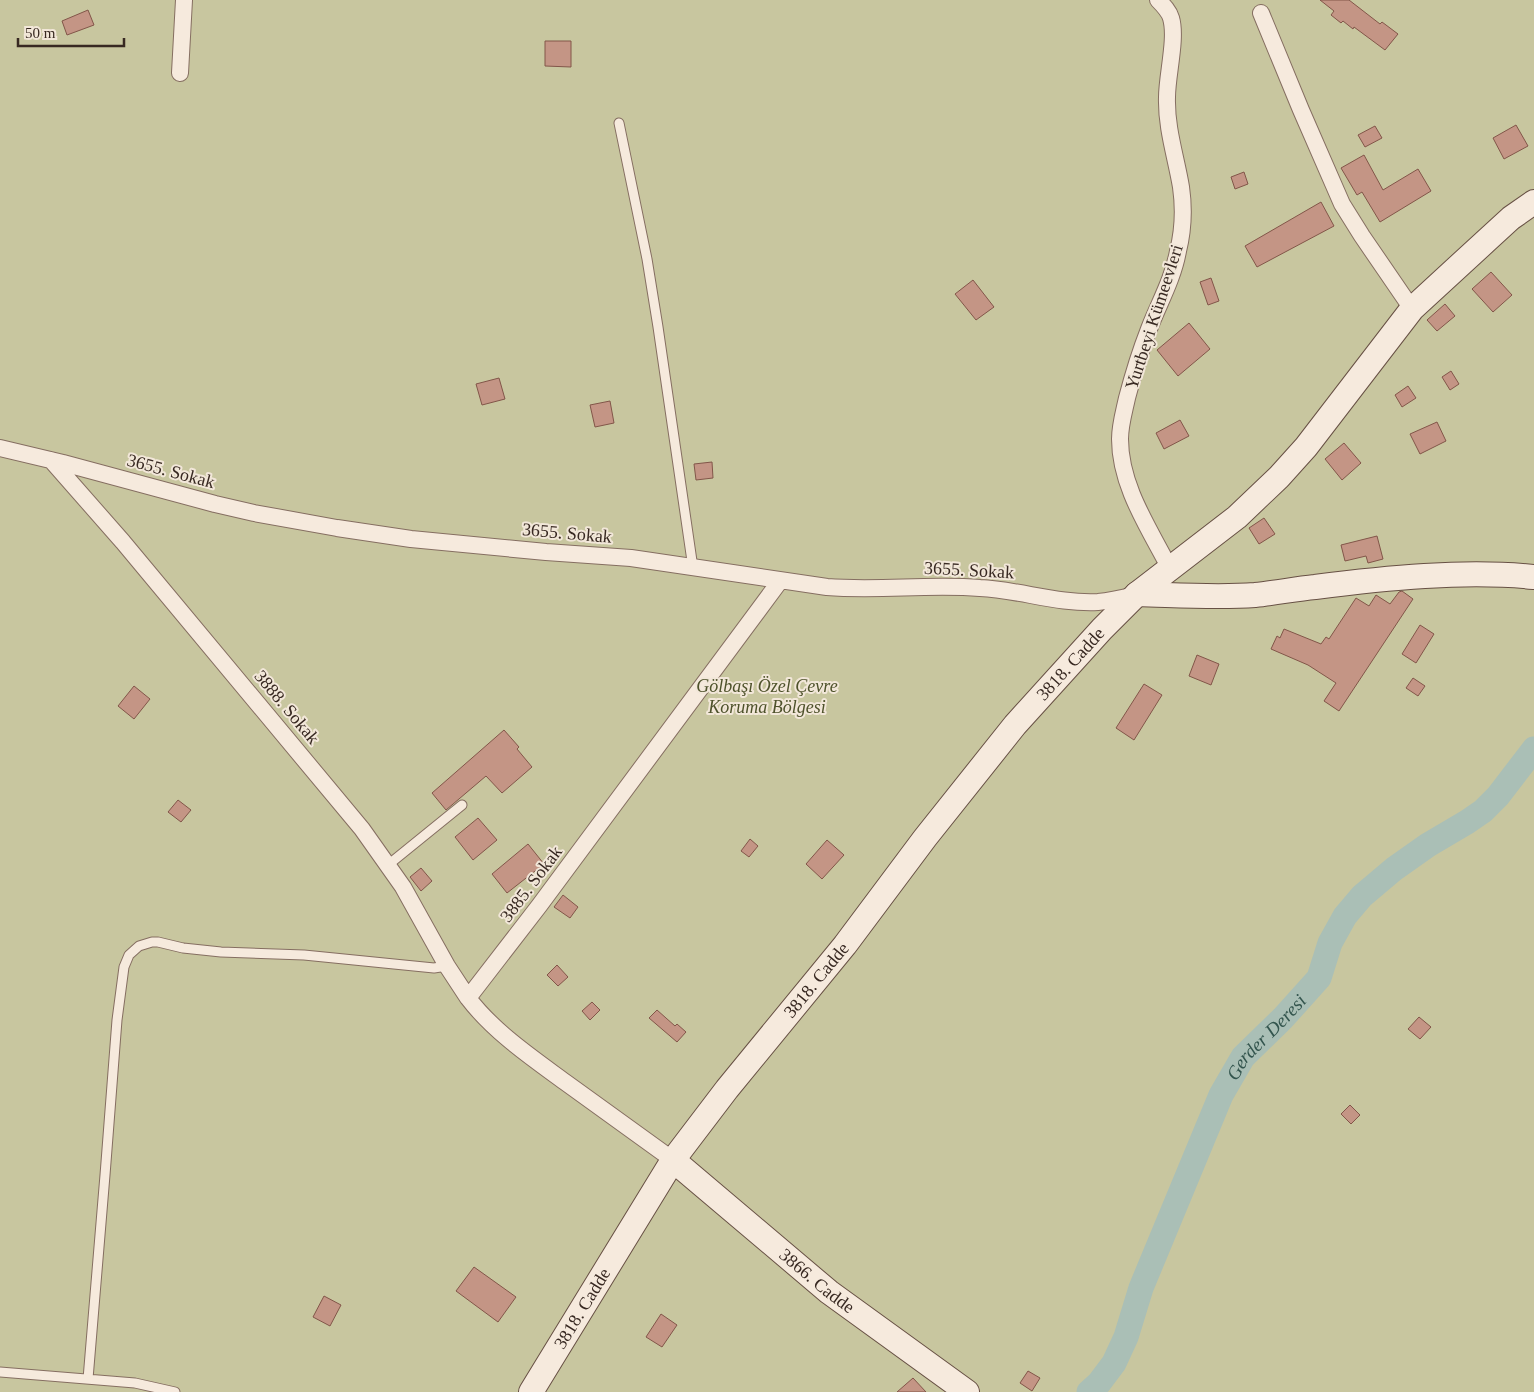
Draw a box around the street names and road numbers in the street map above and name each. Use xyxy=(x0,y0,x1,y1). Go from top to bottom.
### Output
street label: Yurtbeyi Kümeevleri xyxy=(1121,242,1187,392)
street label: 3655. Sokak xyxy=(125,450,217,492)
street label: 3655. Sokak xyxy=(521,519,613,547)
street label: 3655. Sokak xyxy=(924,558,1014,582)
street label: 3818. Cadde xyxy=(1032,623,1108,704)
street label: 3888. Sokak xyxy=(250,666,324,748)
street label: 3885. Sokak xyxy=(496,842,566,926)
street label: 3818. Cadde xyxy=(780,939,853,1022)
street label: 3866. Cadde xyxy=(775,1244,858,1317)
street label: 3818. Cadde xyxy=(550,1264,614,1352)

